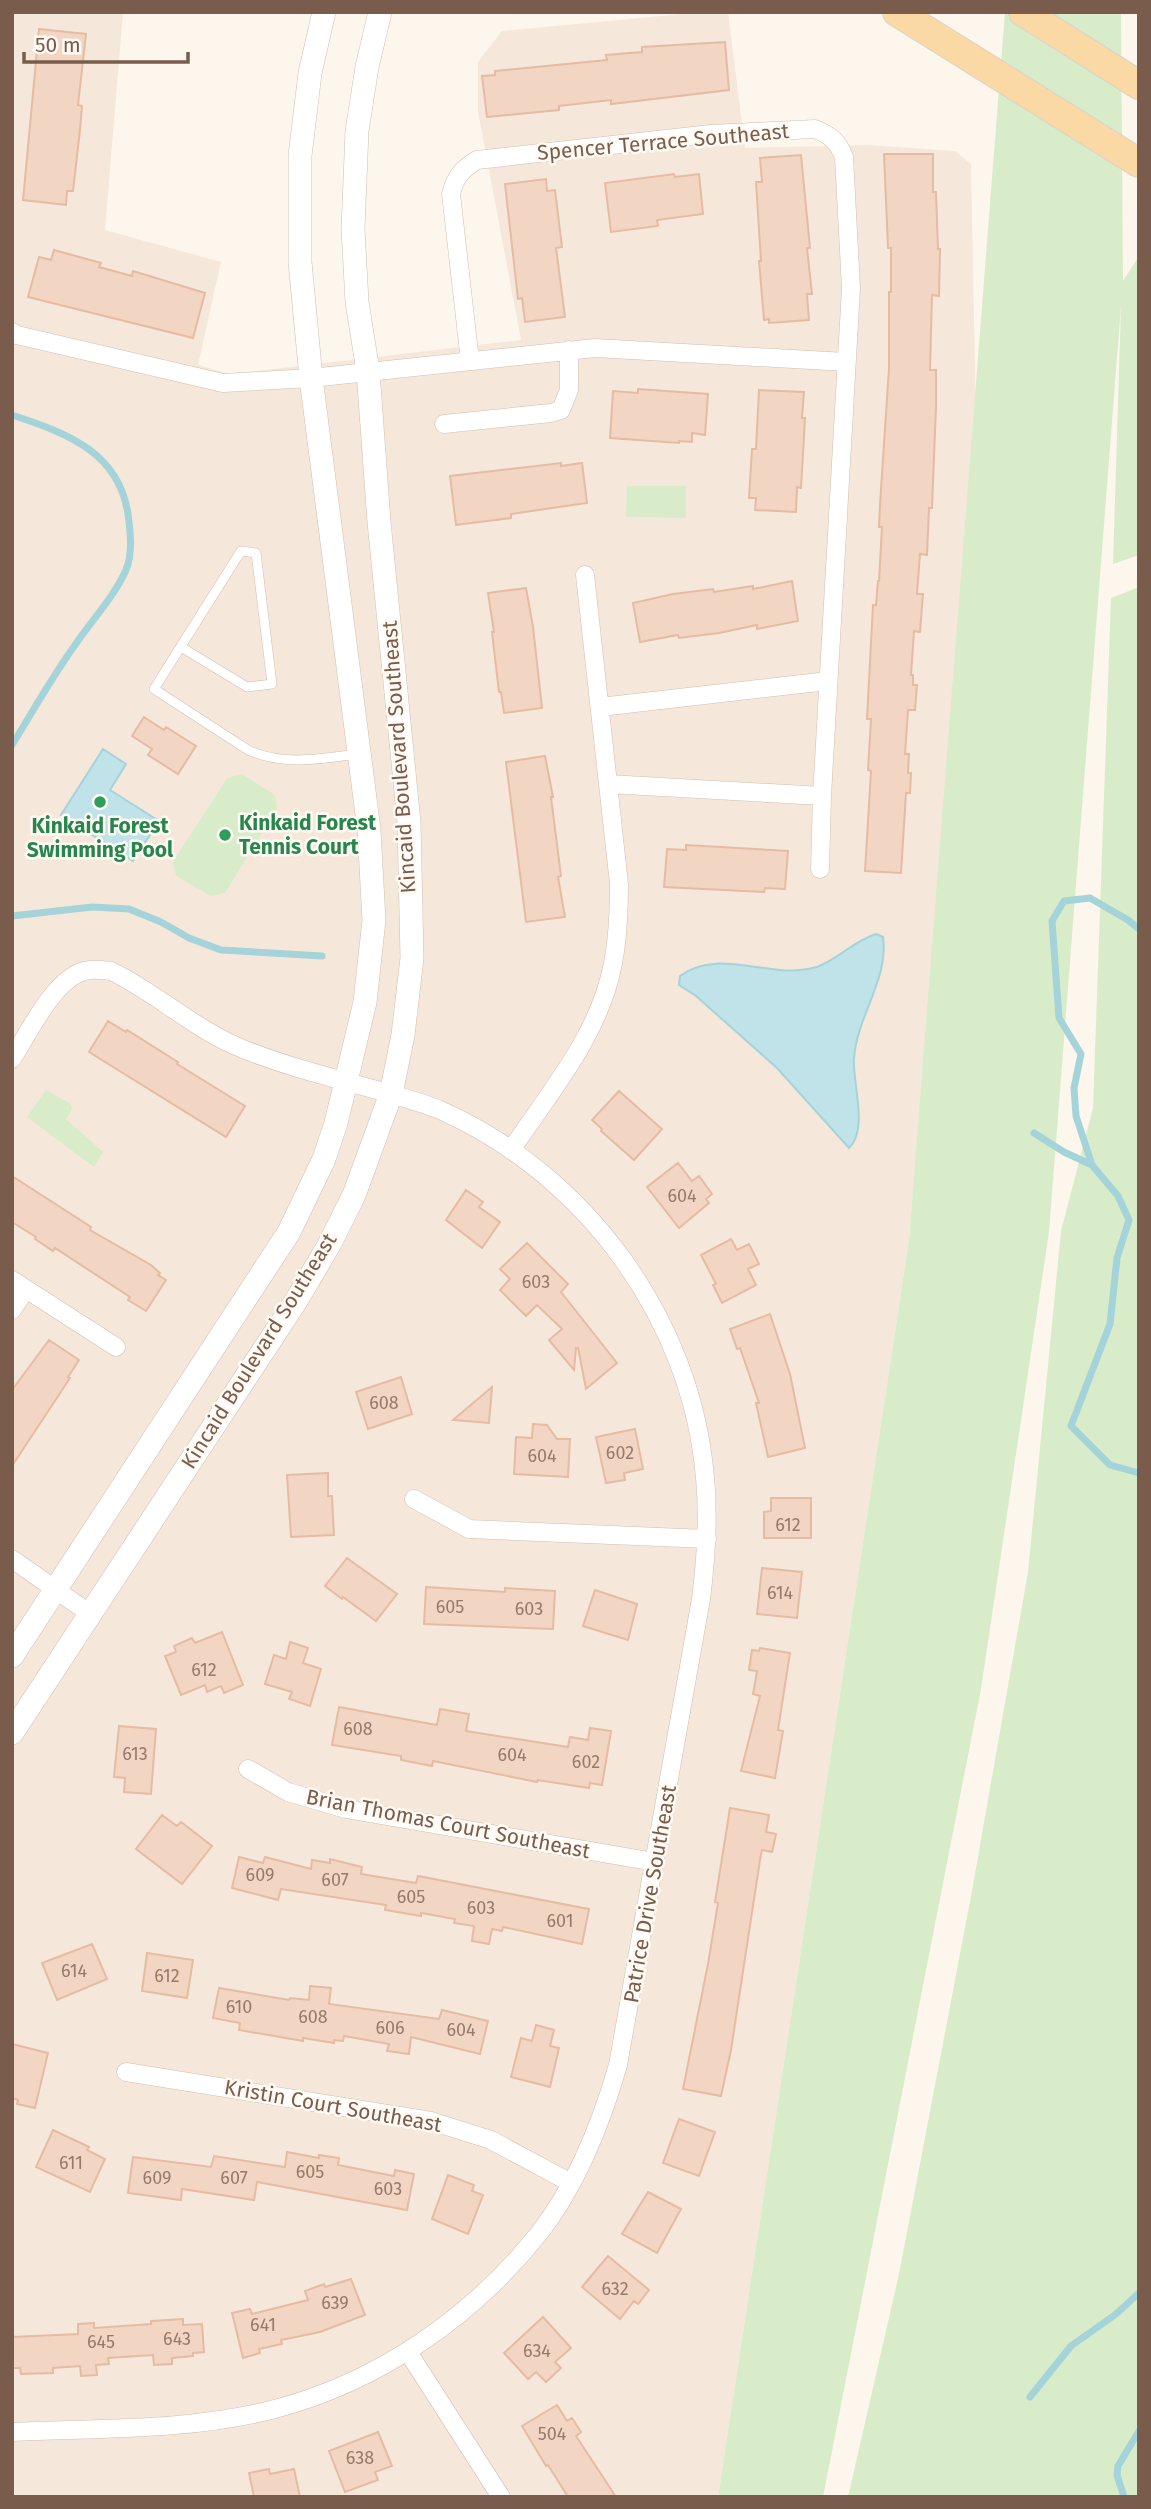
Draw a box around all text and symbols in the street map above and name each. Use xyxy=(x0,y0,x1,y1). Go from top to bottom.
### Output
scale bar xyxy=(24,21,189,65)
text: 50 m xyxy=(35,32,81,58)
street label: Spencer Terrace Southeast xyxy=(536,118,790,166)
street label: Kincaid Boulevard Southeast xyxy=(376,619,421,894)
marker: Kinkaid Forest Swimming Pool xyxy=(92,794,108,810)
place label: Kinkaid Forest Tennis Court xyxy=(239,810,377,860)
place label: Kinkaid Forest Swimming Pool xyxy=(27,813,174,863)
marker: Kinkaid Forest Tennis Court xyxy=(217,827,233,843)
house number: 604 xyxy=(667,1185,697,1207)
street label: Kincaid Boulevard Southeast xyxy=(176,1228,343,1474)
house number: 603 xyxy=(522,1271,550,1293)
house number: 608 xyxy=(369,1392,399,1414)
house number: 602 xyxy=(606,1442,634,1464)
house number: 604 xyxy=(527,1445,557,1467)
house number: 612 xyxy=(775,1514,801,1536)
house number: 614 xyxy=(767,1582,793,1604)
house number: 605 xyxy=(436,1596,464,1618)
house number: 603 xyxy=(515,1598,543,1620)
house number: 612 xyxy=(191,1659,217,1681)
house number: 608 xyxy=(343,1718,373,1740)
house number: 613 xyxy=(122,1743,148,1765)
house number: 604 xyxy=(497,1744,527,1766)
house number: 602 xyxy=(572,1751,600,1773)
street label: Patrice Drive Southeast xyxy=(618,1782,682,2005)
street label: Brian Thomas Court Southeast xyxy=(304,1784,593,1864)
house number: 609 xyxy=(246,1864,274,1886)
house number: 607 xyxy=(321,1869,349,1891)
house number: 605 xyxy=(397,1886,425,1908)
house number: 603 xyxy=(467,1897,495,1919)
house number: 601 xyxy=(547,1910,573,1932)
house number: 614 xyxy=(61,1960,87,1982)
house number: 612 xyxy=(154,1965,180,1987)
house number: 610 xyxy=(226,1996,252,2018)
house number: 608 xyxy=(298,2006,328,2028)
house number: 606 xyxy=(375,2017,405,2039)
house number: 604 xyxy=(446,2019,476,2041)
street label: Kristin Court Southeast xyxy=(222,2074,444,2138)
house number: 611 xyxy=(59,2152,83,2174)
house number: 605 xyxy=(296,2161,324,2183)
house number: 609 xyxy=(143,2167,171,2189)
house number: 607 xyxy=(220,2167,248,2189)
house number: 603 xyxy=(374,2178,402,2200)
house number: 632 xyxy=(601,2278,629,2300)
house number: 639 xyxy=(321,2292,349,2314)
house number: 641 xyxy=(250,2314,276,2336)
house number: 643 xyxy=(163,2328,191,2350)
house number: 645 xyxy=(87,2331,115,2353)
house number: 634 xyxy=(523,2340,551,2362)
house number: 504 xyxy=(538,2423,567,2445)
house number: 638 xyxy=(346,2447,374,2469)

